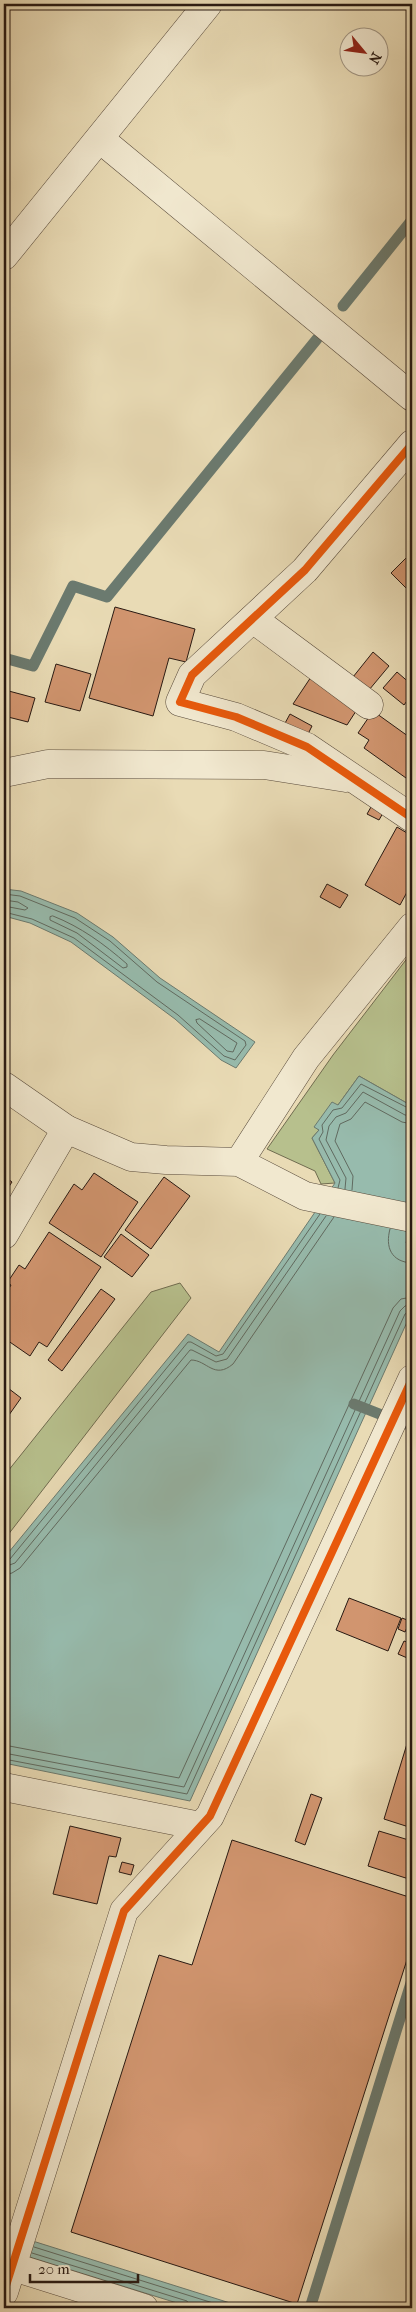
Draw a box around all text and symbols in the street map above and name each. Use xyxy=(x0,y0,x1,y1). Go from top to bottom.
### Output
north arrow xyxy=(338,28,388,78)
text: N xyxy=(365,49,385,67)
scale bar xyxy=(30,2252,138,2284)
text: 20 m xyxy=(38,2260,70,2278)

